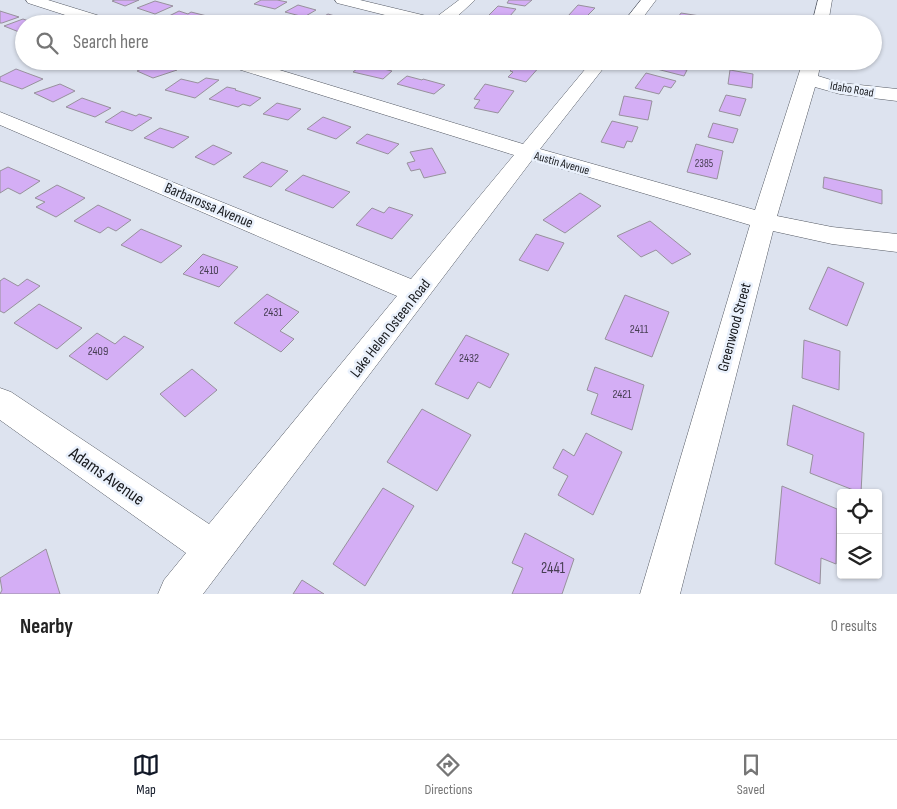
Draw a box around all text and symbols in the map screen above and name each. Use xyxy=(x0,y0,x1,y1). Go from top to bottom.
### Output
search box xyxy=(15,15,882,70)
icon: search xyxy=(33,29,61,57)
text: Search here xyxy=(73,31,149,54)
street label: Idaho Road xyxy=(829,78,875,101)
street label: Austin Avenue xyxy=(532,148,591,179)
house number: 2385 xyxy=(695,157,713,170)
street label: Barbarossa Avenue xyxy=(162,178,256,233)
house number: 2410 xyxy=(199,263,219,278)
street label: Lake Helen Osteen Road xyxy=(346,275,435,381)
street label: Greenwood Street xyxy=(714,280,756,374)
house number: 2431 xyxy=(263,305,283,320)
house number: 2411 xyxy=(630,322,649,337)
house number: 2409 xyxy=(88,344,108,359)
house number: 2432 xyxy=(459,351,479,366)
house number: 2421 xyxy=(612,387,632,402)
street label: Adams Avenue xyxy=(64,442,148,510)
map controls xyxy=(837,489,882,579)
button: locate xyxy=(837,489,882,534)
button: layers xyxy=(837,534,882,579)
house number: 2441 xyxy=(541,559,566,578)
text: Nearby xyxy=(20,614,73,639)
text: 0 results xyxy=(831,617,877,636)
tab: Map xyxy=(132,751,160,798)
tab: Directions xyxy=(424,751,473,798)
tab: Saved xyxy=(737,751,765,798)

